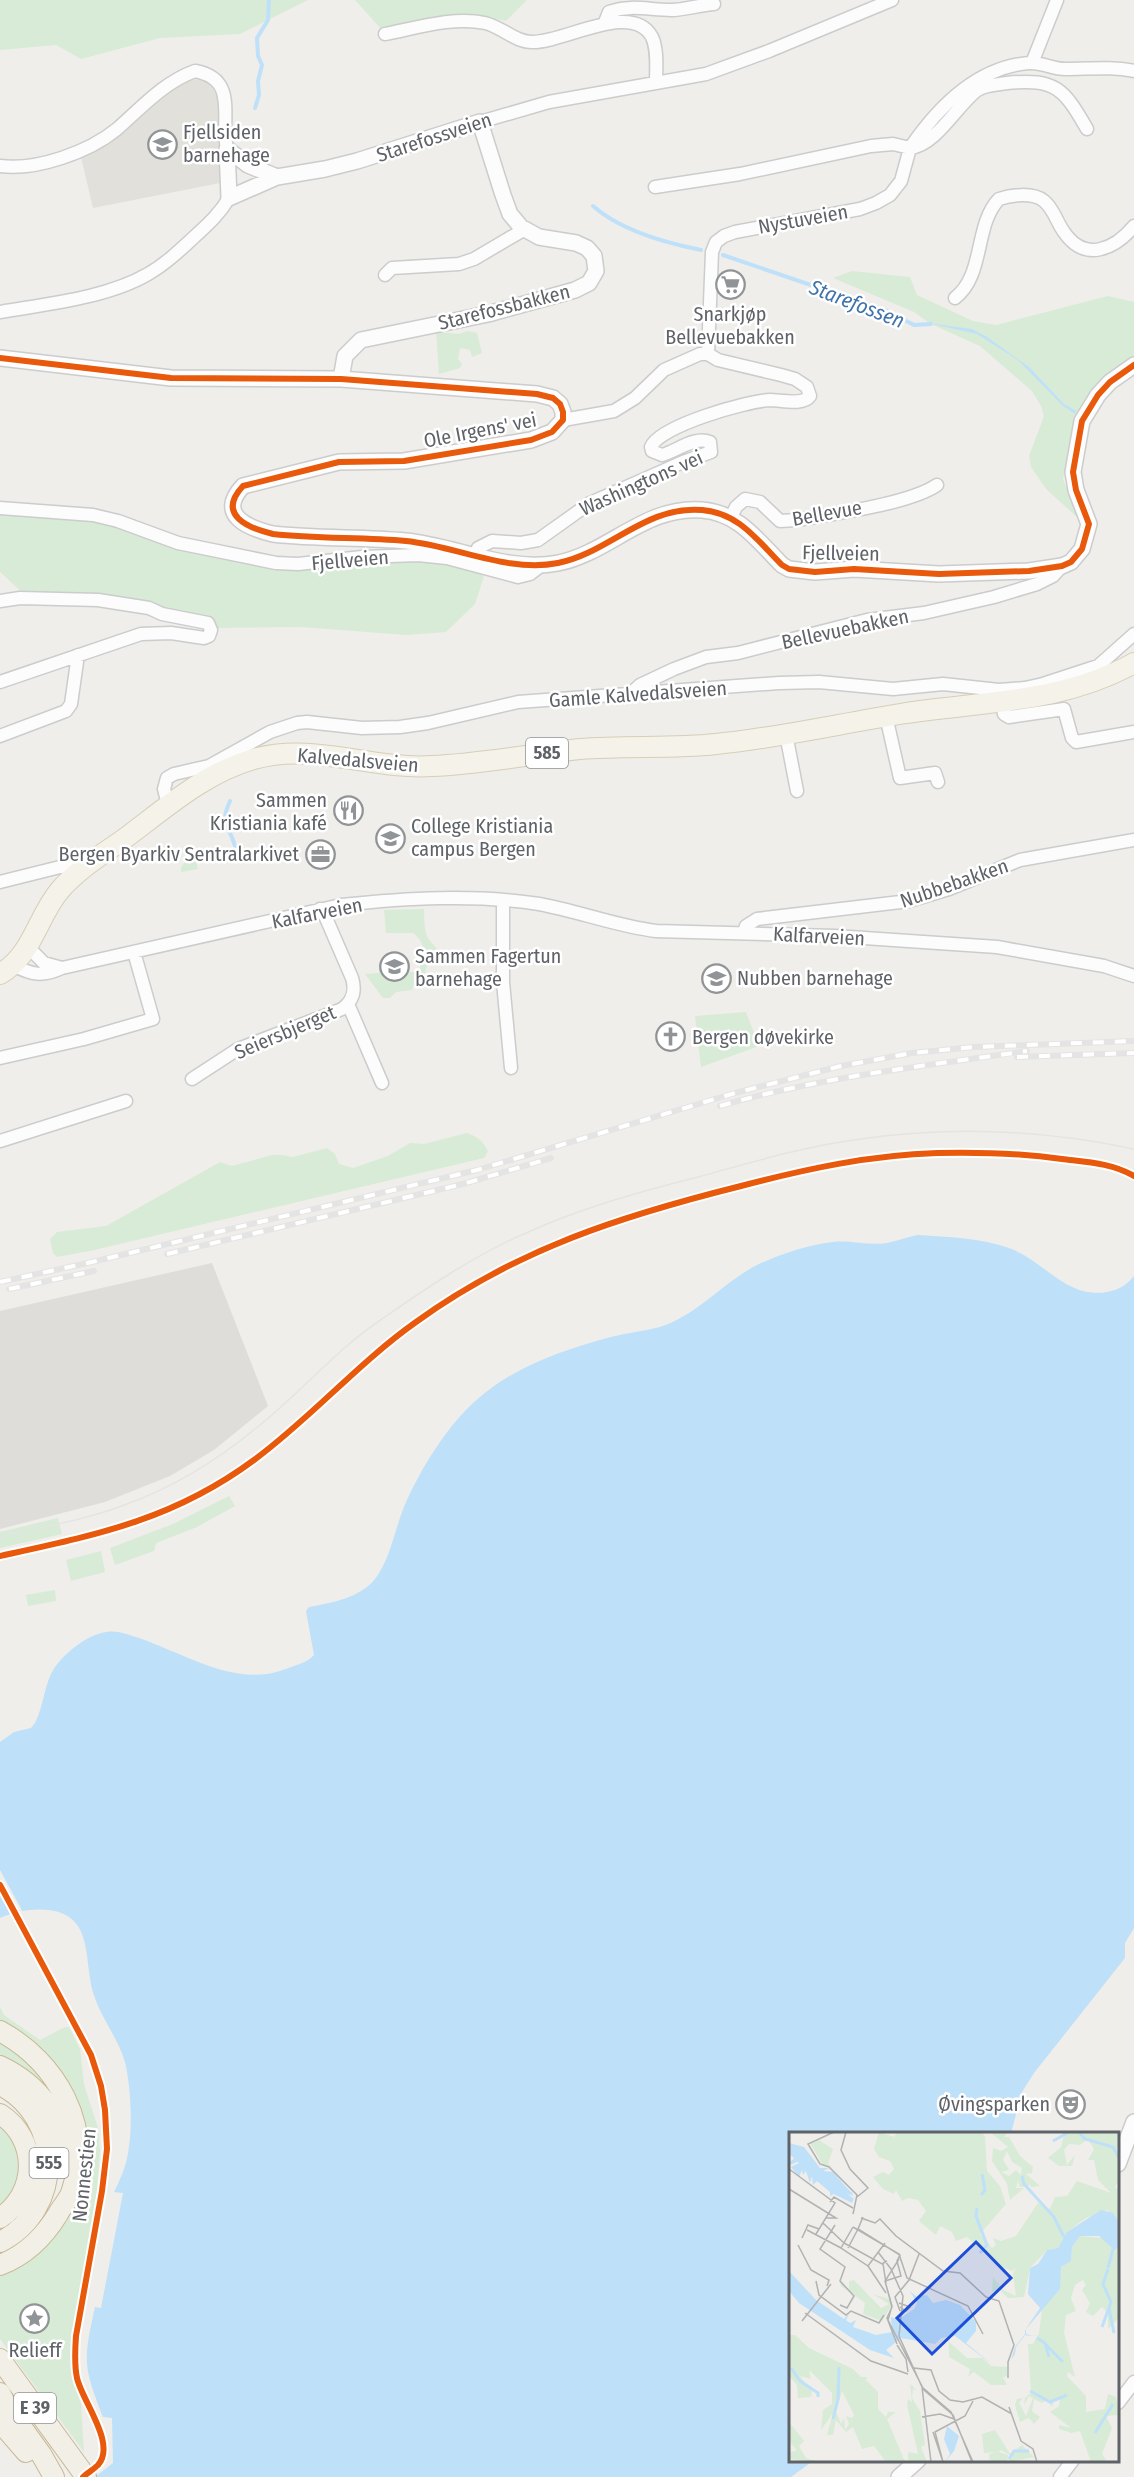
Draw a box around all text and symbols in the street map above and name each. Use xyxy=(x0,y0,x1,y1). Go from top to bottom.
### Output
street label: Starefossveien xyxy=(373,107,495,167)
place label: Fjellsiden barnehage xyxy=(183,120,270,167)
school or university icon: Fjellsiden barnehage xyxy=(146,128,178,160)
street label: Nystuveien xyxy=(756,199,850,239)
supermarket icon: Snarkjøp Bellevuebakken xyxy=(714,268,746,300)
water label: Starefossen xyxy=(805,274,908,334)
street label: Starefossbakken xyxy=(436,279,572,335)
place label: Snarkjøp Bellevuebakken xyxy=(665,302,795,349)
street label: Ole Irgens' vei xyxy=(422,407,538,453)
street label: Washingtons vei xyxy=(576,445,706,521)
street label: Bellevue xyxy=(790,495,864,531)
street label: Fjellveien xyxy=(802,540,880,566)
street label: Fjellveien xyxy=(310,545,390,575)
street label: Bellevuebakken xyxy=(779,604,911,654)
street label: Gamle Kalvedalsveien xyxy=(548,676,728,712)
road number: 585 xyxy=(526,738,568,768)
street label: Kalvedalsveien xyxy=(296,743,420,777)
place label: Sammen Kristiania kafé xyxy=(210,788,327,835)
restaurant icon: Sammen Kristiania kafé xyxy=(332,795,364,827)
place label: College Kristiania campus Bergen xyxy=(411,814,553,861)
school or university icon: College Kristiania campus Bergen xyxy=(374,822,406,854)
office icon: Bergen Byarkiv Sentralarkivet xyxy=(304,838,336,870)
place label: Bergen Byarkiv Sentralarkivet xyxy=(59,842,299,866)
street label: Nubbebakken xyxy=(897,853,1011,913)
street label: Kalfarveien xyxy=(270,892,364,934)
street label: Kalfarveien xyxy=(772,922,866,950)
place label: Sammen Fagertun barnehage xyxy=(415,944,561,991)
school or university icon: Sammen Fagertun barnehage xyxy=(378,951,410,983)
school or university icon: Nubben barnehage xyxy=(700,962,732,994)
place label: Nubben barnehage xyxy=(737,966,893,990)
street label: Seiersbjerget xyxy=(231,1000,340,1064)
church icon: Bergen døvekirke xyxy=(655,1021,687,1053)
place label: Bergen døvekirke xyxy=(692,1025,834,1049)
theatre icon: Øvingsparken xyxy=(1055,2088,1087,2120)
place label: Øvingsparken xyxy=(938,2092,1050,2116)
street label: Nonnestien xyxy=(67,2127,101,2223)
inset map xyxy=(789,2132,1119,2462)
road number: 555 xyxy=(29,2148,68,2178)
place icon: Relieff xyxy=(19,2303,51,2335)
place label: Relieff xyxy=(9,2338,63,2362)
road number: E 39 xyxy=(14,2393,56,2423)

